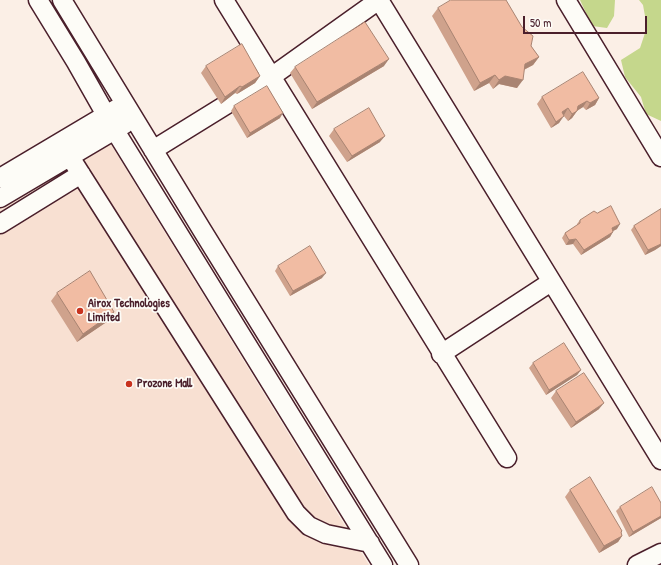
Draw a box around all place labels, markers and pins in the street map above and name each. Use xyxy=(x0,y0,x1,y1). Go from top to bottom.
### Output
place label: Airox Technologies Limited xyxy=(88,297,170,325)
marker: Airox Technologies Limited xyxy=(75,306,85,316)
place label: Prozone Mall xyxy=(137,377,192,391)
marker: Prozone Mall xyxy=(124,379,134,389)

